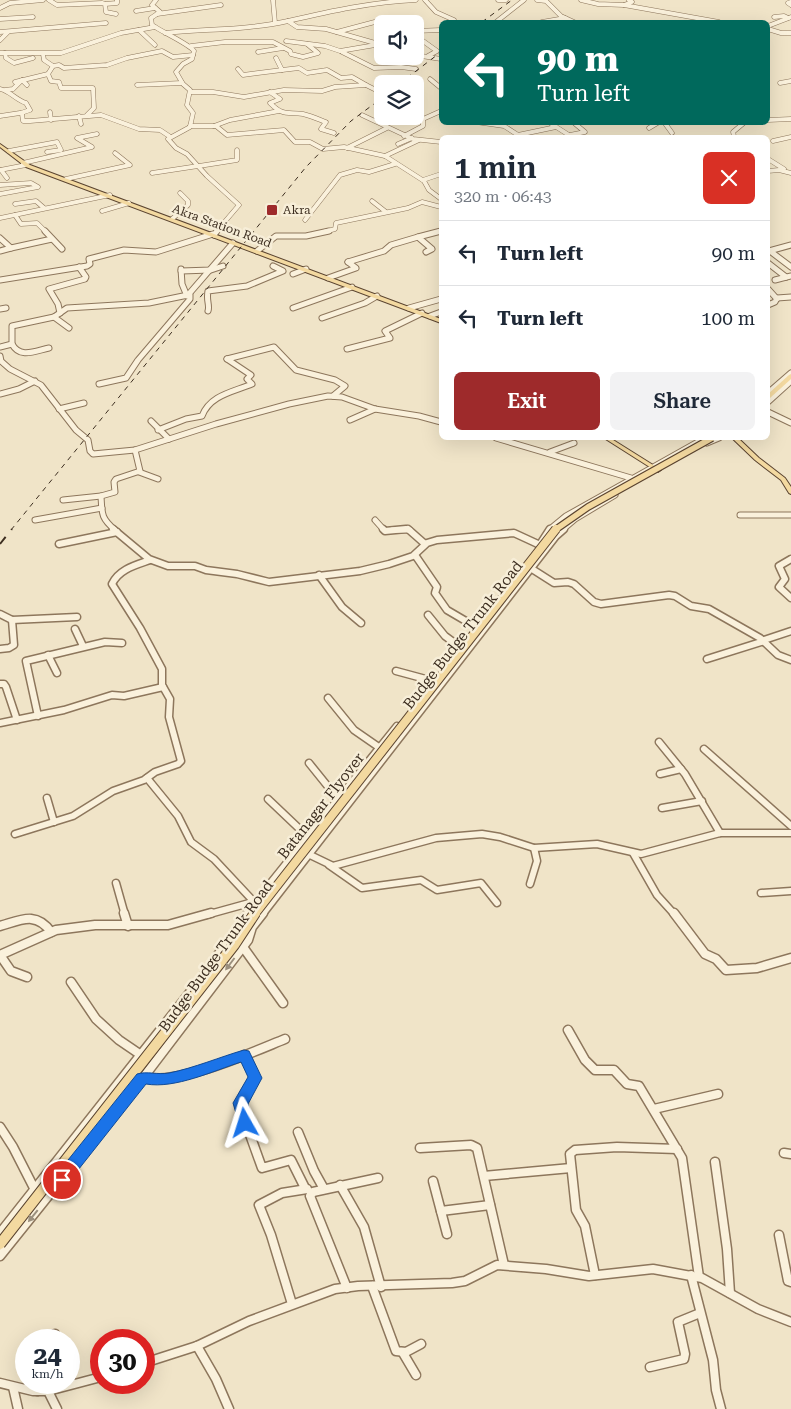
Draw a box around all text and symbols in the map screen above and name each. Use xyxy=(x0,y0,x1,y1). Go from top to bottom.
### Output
map controls xyxy=(374,15,424,125)
button: sound xyxy=(374,15,424,65)
text: 90 m xyxy=(537,39,619,80)
icon: left xyxy=(454,40,519,105)
button: layers xyxy=(374,75,424,125)
text: Turn left xyxy=(537,81,630,106)
text: 1 min xyxy=(454,150,537,185)
button: close xyxy=(703,152,755,204)
text: 320 m · 06:43 xyxy=(454,187,552,206)
street label: Akra Station Road xyxy=(170,202,274,251)
marker: Akra xyxy=(265,203,279,217)
place label: Akra xyxy=(283,203,311,217)
icon: left xyxy=(454,239,482,267)
text: Turn left xyxy=(497,242,583,265)
text: 90 m xyxy=(712,242,755,265)
icon: left xyxy=(454,304,482,332)
text: Turn left xyxy=(497,307,583,330)
text: 100 m xyxy=(701,307,755,330)
button: Exit xyxy=(454,372,600,430)
button: Share xyxy=(610,372,755,430)
street label: Budge Budge Trunk Road xyxy=(400,557,527,713)
street label: Batanagar Flyover xyxy=(274,749,368,863)
street label: Budge Budge Trunk Road xyxy=(155,876,277,1035)
one-way arrow xyxy=(225,957,235,971)
position arrow xyxy=(218,1096,270,1148)
pin xyxy=(41,1159,83,1201)
icon: arrive xyxy=(48,1166,76,1194)
one-way arrow xyxy=(27,1209,38,1222)
speed limit sign: 30 xyxy=(90,1329,155,1394)
text: 24 xyxy=(33,1341,62,1370)
text: km/h xyxy=(31,1367,64,1381)

